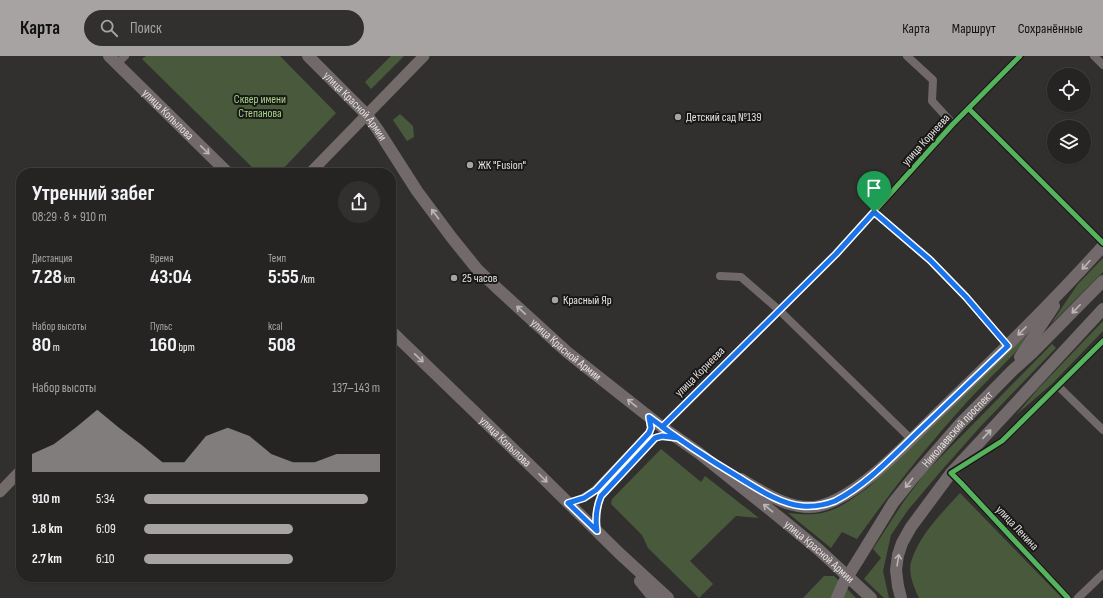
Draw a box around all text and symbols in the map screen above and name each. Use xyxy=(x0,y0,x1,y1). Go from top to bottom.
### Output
search box xyxy=(84,10,364,46)
text: Карта xyxy=(20,17,60,40)
icon: search xyxy=(98,17,120,39)
text: Поиск xyxy=(130,19,162,38)
text: Карта xyxy=(902,20,930,37)
text: Маршрут xyxy=(952,20,996,37)
text: Сохранённые xyxy=(1018,20,1083,37)
street label: улица Красной Армии xyxy=(320,68,390,144)
map controls xyxy=(1047,68,1091,164)
button: locate xyxy=(1047,68,1091,112)
street label: улица Копылова xyxy=(139,85,197,143)
park label: Сквер имени Степанова xyxy=(234,92,286,121)
place label: Детский сад №139 xyxy=(686,110,762,125)
street label: улица Корнеева xyxy=(899,111,953,169)
marker: Детский сад №139 xyxy=(673,112,683,122)
button: layers xyxy=(1047,120,1091,164)
one-way arrow xyxy=(200,145,210,155)
place label: ЖК "Fusion" xyxy=(478,158,526,173)
marker: ЖК "Fusion" xyxy=(465,160,475,170)
pin xyxy=(857,171,891,212)
icon: arrive xyxy=(863,177,885,199)
text: Утренний забег xyxy=(32,180,154,207)
button: share xyxy=(338,181,380,223)
one-way arrow xyxy=(430,208,439,219)
text: 08:29 · 8 × 910 m xyxy=(32,209,107,225)
text: Дистанция xyxy=(32,252,72,265)
text: Время xyxy=(150,252,174,265)
text: Темп xyxy=(268,252,286,265)
one-way arrow xyxy=(1082,260,1091,270)
text: 7.28 xyxy=(32,265,62,289)
text: 43:04 xyxy=(150,265,192,289)
text: 5:55 xyxy=(268,265,299,289)
place label: 25 часов xyxy=(462,271,498,286)
text: km xyxy=(62,273,75,286)
text: /km xyxy=(299,273,315,286)
marker: 25 часов xyxy=(449,273,459,283)
place label: Красный Яр xyxy=(563,293,612,308)
marker: Красный Яр xyxy=(550,295,560,305)
one-way arrow xyxy=(1071,304,1081,314)
one-way arrow xyxy=(516,305,526,315)
street label: улица Красной Армии xyxy=(527,315,605,384)
text: Набор высоты xyxy=(32,320,86,333)
text: Пульс xyxy=(150,320,172,333)
text: kcal xyxy=(268,320,283,333)
one-way arrow xyxy=(1018,326,1027,336)
text: 80 xyxy=(32,333,51,357)
text: 160 xyxy=(150,333,177,357)
text: 508 xyxy=(268,333,296,357)
text: m xyxy=(51,341,60,354)
text: bpm xyxy=(177,341,195,354)
street label: улица Корнеева xyxy=(672,344,728,400)
one-way arrow xyxy=(414,353,424,363)
text: Набор высоты xyxy=(32,380,96,396)
text: 137–143 m xyxy=(332,380,380,396)
street label: Николаевский проспект xyxy=(918,387,996,470)
one-way arrow xyxy=(626,398,637,407)
street label: улица Копылова xyxy=(476,413,535,470)
one-way arrow xyxy=(982,429,991,439)
one-way arrow xyxy=(538,473,547,483)
one-way arrow xyxy=(905,478,913,489)
text: 910 m xyxy=(32,491,60,507)
text: 5:34 xyxy=(96,491,115,507)
street label: улица Ленина xyxy=(992,502,1042,554)
one-way arrow xyxy=(762,503,773,512)
street label: улица Красной Армии xyxy=(781,517,858,586)
text: 1.8 km xyxy=(32,521,63,537)
text: 6:09 xyxy=(96,521,116,537)
text: 2.7 km xyxy=(32,551,62,567)
text: 6:10 xyxy=(96,551,115,567)
one-way arrow xyxy=(894,554,902,567)

